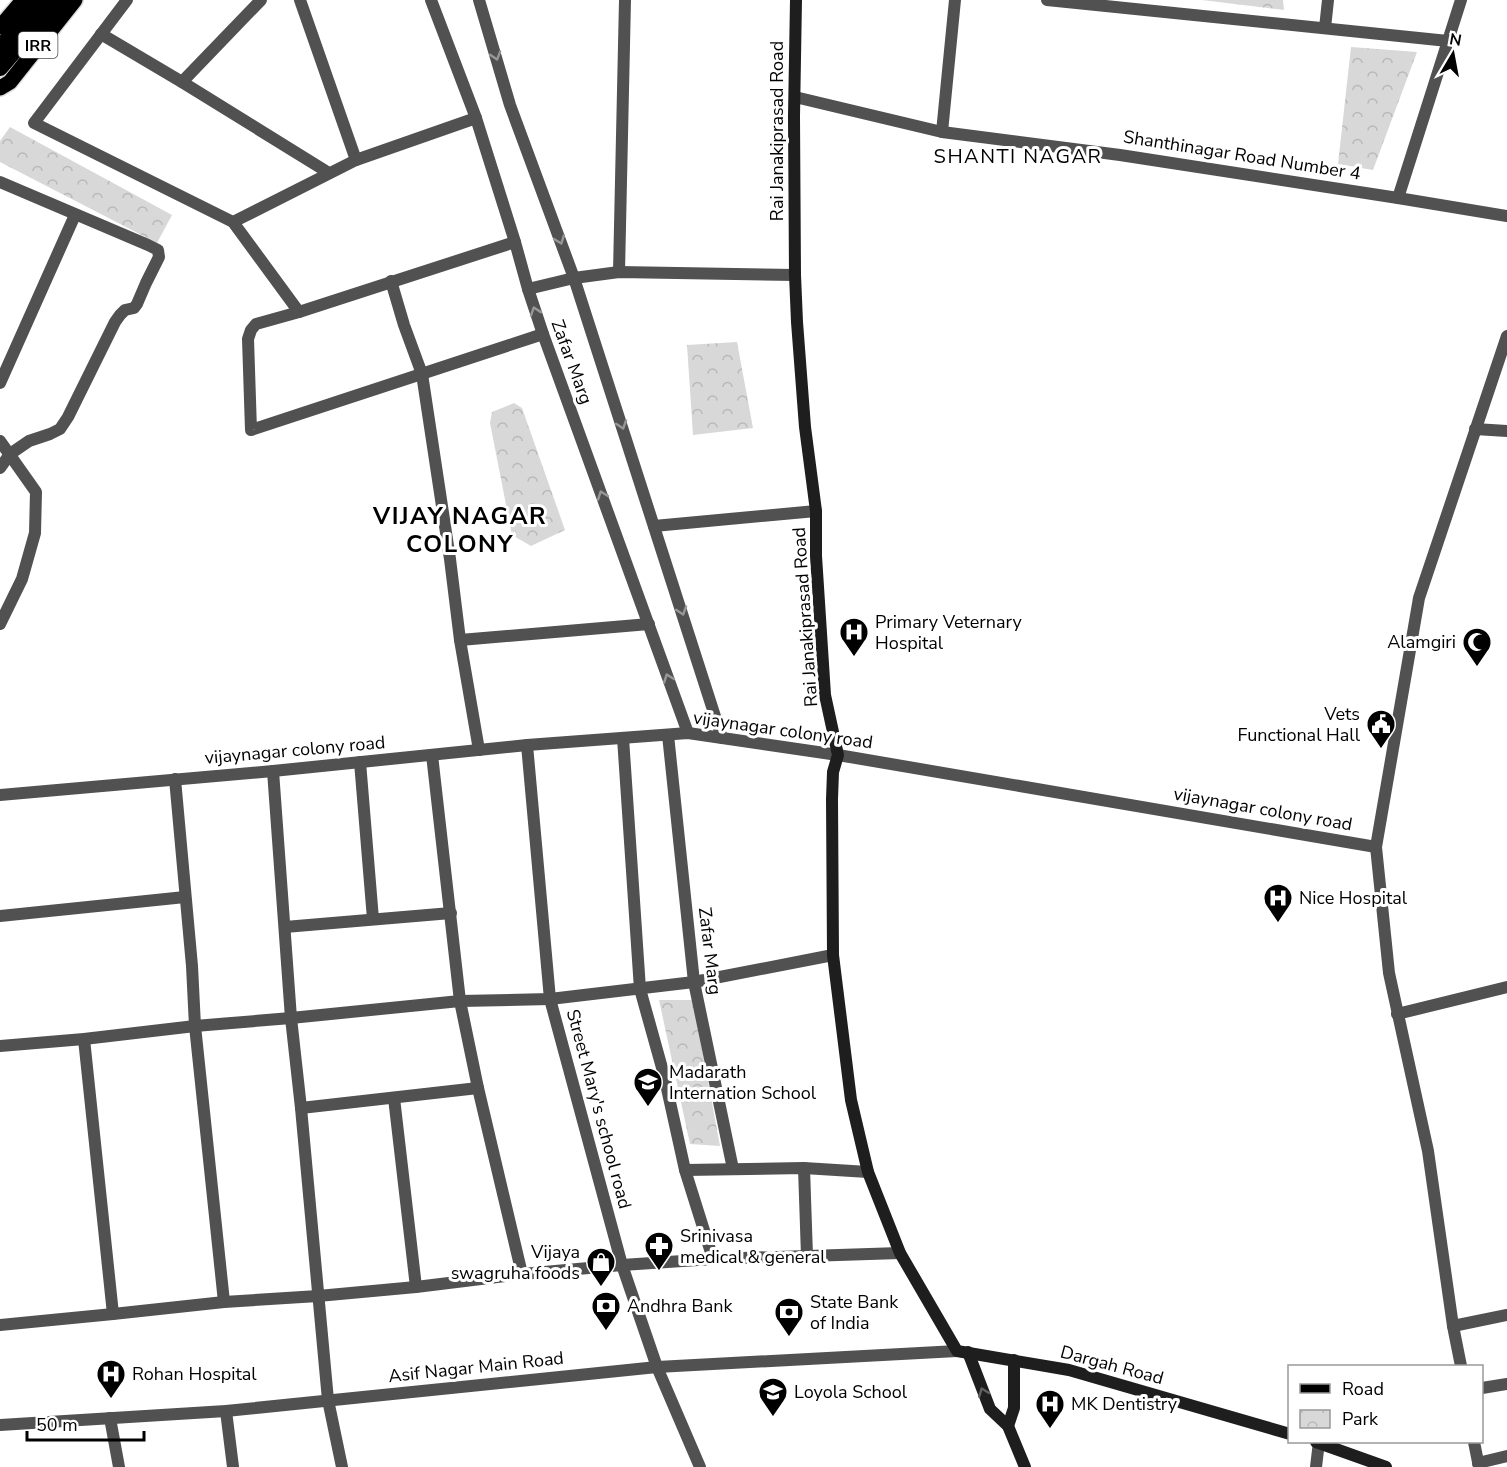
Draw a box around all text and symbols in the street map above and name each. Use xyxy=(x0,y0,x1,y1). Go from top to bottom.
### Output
north arrow xyxy=(1423,24,1483,84)
text: N xyxy=(1448,28,1463,52)
road number: IRR xyxy=(18,32,57,58)
street label: Rai Janakiprasad Road xyxy=(765,41,789,221)
one-way arrow xyxy=(489,50,501,61)
street label: Shanthinagar Road Number 4 xyxy=(1122,124,1363,186)
district label: SHANTI NAGAR xyxy=(934,143,1102,170)
one-way arrow xyxy=(553,234,566,245)
one-way arrow xyxy=(530,306,543,317)
street label: Zafar Marg xyxy=(546,316,598,408)
one-way arrow xyxy=(614,419,627,430)
one-way arrow xyxy=(596,490,609,500)
district label: VIJAY NAGAR COLONY xyxy=(372,500,547,560)
street label: Rai Janakiprasad Road xyxy=(787,526,823,708)
one-way arrow xyxy=(674,605,687,616)
place label: Primary Veternary Hospital xyxy=(875,610,1023,655)
hospital icon: Primary Veternary Hospital xyxy=(838,616,870,658)
mosque icon: Alamgiri xyxy=(1461,626,1493,668)
place label: Alamgiri xyxy=(1387,630,1456,654)
one-way arrow xyxy=(663,673,676,684)
place label: Vets Functional Hall xyxy=(1238,702,1361,747)
street label: vijaynagar colony road xyxy=(692,706,874,754)
public building icon: Vets Functional Hall xyxy=(1365,708,1397,750)
street label: vijaynagar colony road xyxy=(204,730,386,770)
street label: vijaynagar colony road xyxy=(1172,781,1354,837)
hospital icon: Nice Hospital xyxy=(1262,882,1294,924)
place label: Nice Hospital xyxy=(1299,886,1408,910)
street label: Zafar Marg xyxy=(693,906,727,996)
street label: Street Mary's school road xyxy=(561,1007,637,1211)
place label: Madarath Internation School xyxy=(669,1060,817,1105)
school or university icon: Madarath Internation School xyxy=(632,1066,664,1108)
place label: Srinivasa medical & general xyxy=(680,1224,826,1269)
pharmacy icon: Srinivasa medical & general xyxy=(643,1230,675,1272)
place label: Vijaya swagruha foods xyxy=(451,1240,580,1285)
shop icon: Vijaya swagruha foods xyxy=(585,1246,617,1288)
bank icon: Andhra Bank xyxy=(590,1290,622,1332)
place label: State Bank of India xyxy=(810,1290,899,1335)
place label: Andhra Bank xyxy=(627,1294,734,1318)
bank icon: State Bank of India xyxy=(773,1296,805,1338)
street label: Dargah Road xyxy=(1058,1340,1166,1390)
street label: Asif Nagar Main Road xyxy=(387,1346,565,1388)
hospital icon: Rohan Hospital xyxy=(95,1358,127,1400)
place label: Rohan Hospital xyxy=(132,1362,257,1386)
legend xyxy=(1288,1365,1483,1443)
school or university icon: Loyola School xyxy=(757,1376,789,1418)
text: Road xyxy=(1342,1377,1384,1401)
place label: Loyola School xyxy=(794,1380,908,1404)
one-way arrow xyxy=(978,1387,990,1398)
hospital icon: MK Dentistry xyxy=(1034,1388,1066,1430)
place label: MK Dentistry xyxy=(1071,1392,1178,1416)
scale bar xyxy=(27,1404,144,1442)
text: Park xyxy=(1342,1407,1379,1431)
text: 50 m xyxy=(36,1413,78,1437)

